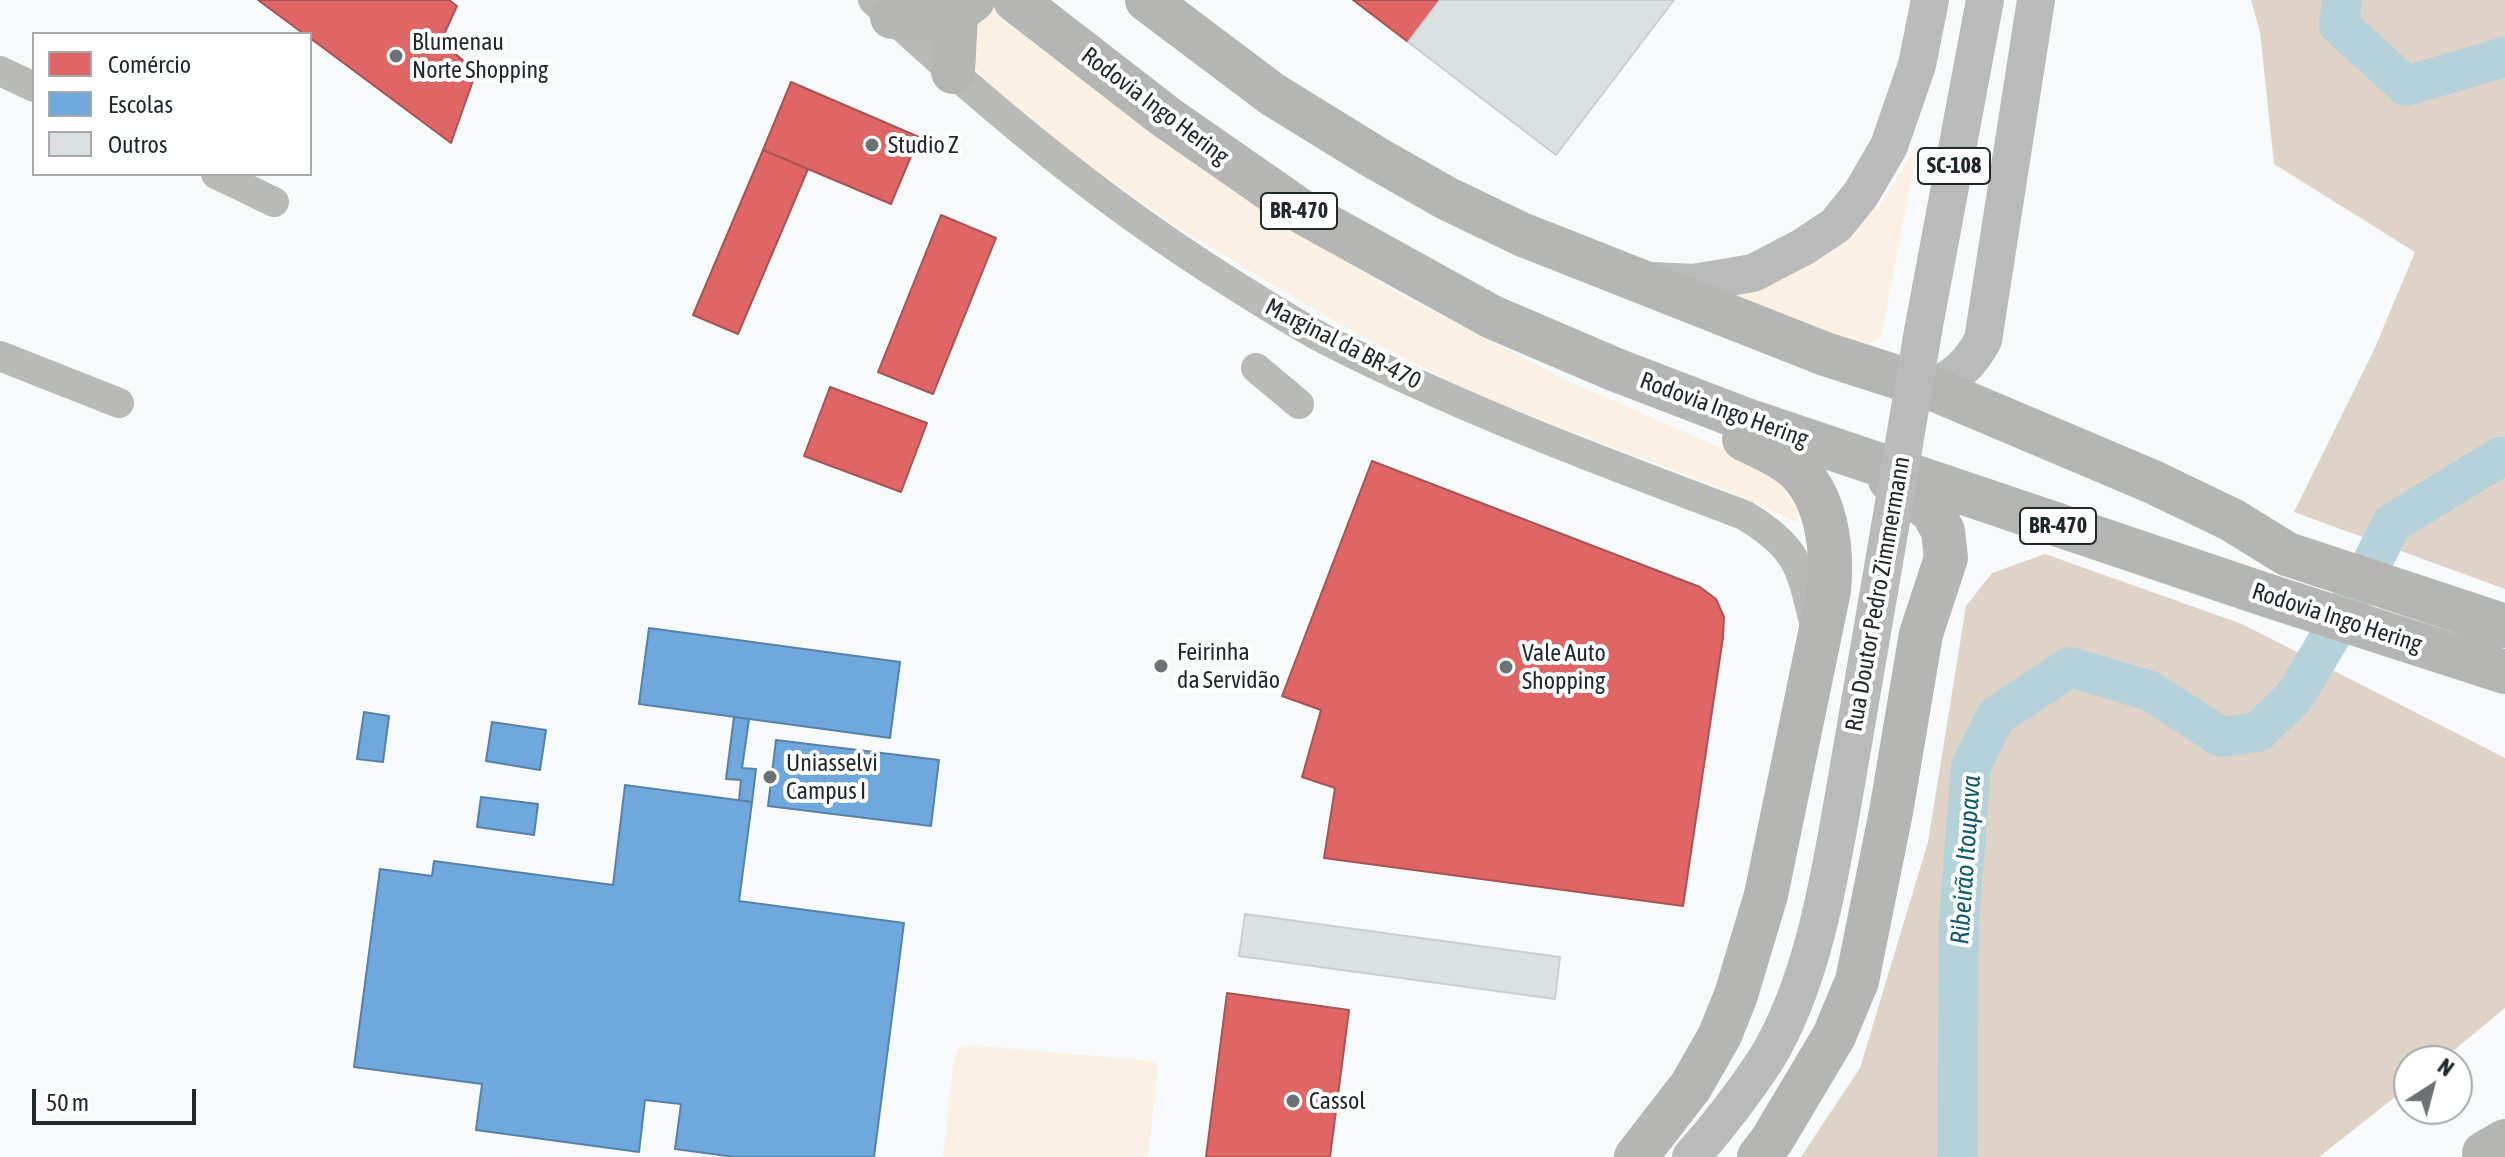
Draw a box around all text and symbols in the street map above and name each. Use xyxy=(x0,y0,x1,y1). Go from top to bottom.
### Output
place label: Blumenau Norte Shopping xyxy=(412,28,548,84)
legend xyxy=(32,32,312,176)
street label: Rodovia Ingo Hering xyxy=(1076,41,1234,171)
marker: Blumenau Norte Shopping xyxy=(387,47,405,65)
text: Comércio xyxy=(108,51,191,78)
text: Escolas xyxy=(108,91,173,118)
text: Outros xyxy=(108,131,167,158)
place label: Studio Z xyxy=(888,131,959,159)
marker: Studio Z xyxy=(863,136,881,154)
road number: SC-108 xyxy=(1918,148,1990,184)
road number: BR-470 xyxy=(1261,193,1337,229)
street label: Marginal da BR-470 xyxy=(1260,292,1426,396)
street label: Rodovia Ingo Hering xyxy=(1636,366,1812,454)
street label: Rua Doutor Pedro Zimmermann xyxy=(1840,454,1916,734)
road number: BR-470 xyxy=(2020,508,2096,544)
street label: Rodovia Ingo Hering xyxy=(2248,577,2426,659)
place label: Feirinha da Servidão xyxy=(1177,638,1280,694)
place label: Vale Auto Shopping xyxy=(1522,639,1606,695)
marker: Feirinha da Servidão xyxy=(1152,657,1170,675)
marker: Vale Auto Shopping xyxy=(1497,658,1515,676)
place label: Uniasselvi Campus I xyxy=(786,749,878,805)
marker: Uniasselvi Campus I xyxy=(761,768,779,786)
water label: Ribeirão Itoupava xyxy=(1945,774,1987,946)
north arrow xyxy=(2393,1045,2473,1125)
text: N xyxy=(2433,1053,2459,1082)
scale bar xyxy=(36,1073,200,1123)
place label: Cassol xyxy=(1309,1087,1366,1115)
text: 50 m xyxy=(46,1089,89,1116)
marker: Cassol xyxy=(1284,1092,1302,1110)

